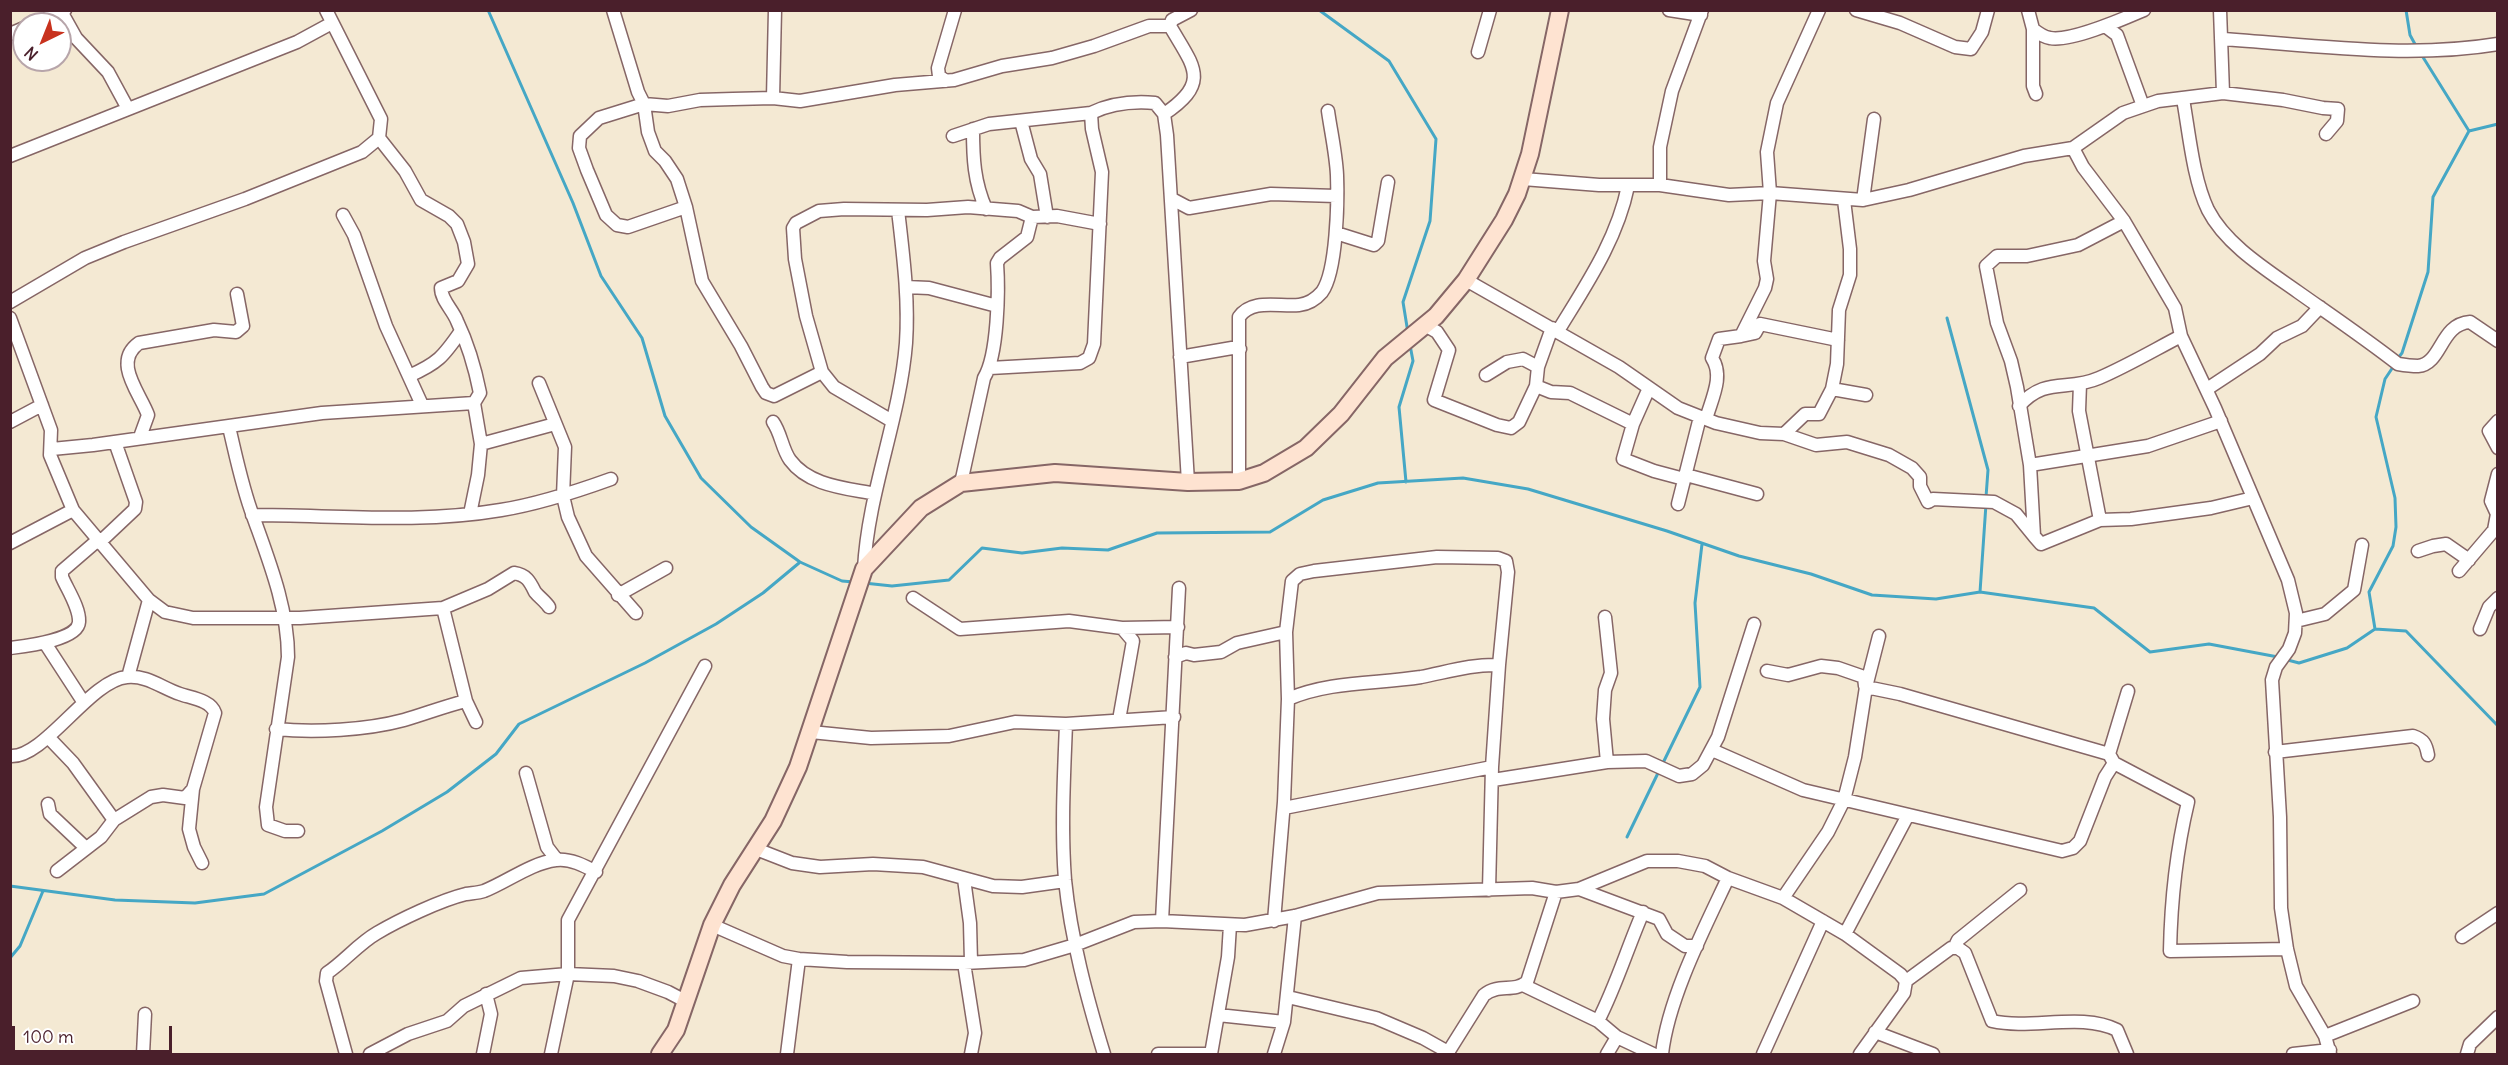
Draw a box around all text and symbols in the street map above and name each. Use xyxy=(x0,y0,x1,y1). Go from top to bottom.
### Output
north arrow xyxy=(12,12,72,72)
text: N xyxy=(20,43,42,65)
scale bar xyxy=(15,1014,176,1052)
text: 100 m xyxy=(23,1025,74,1048)

